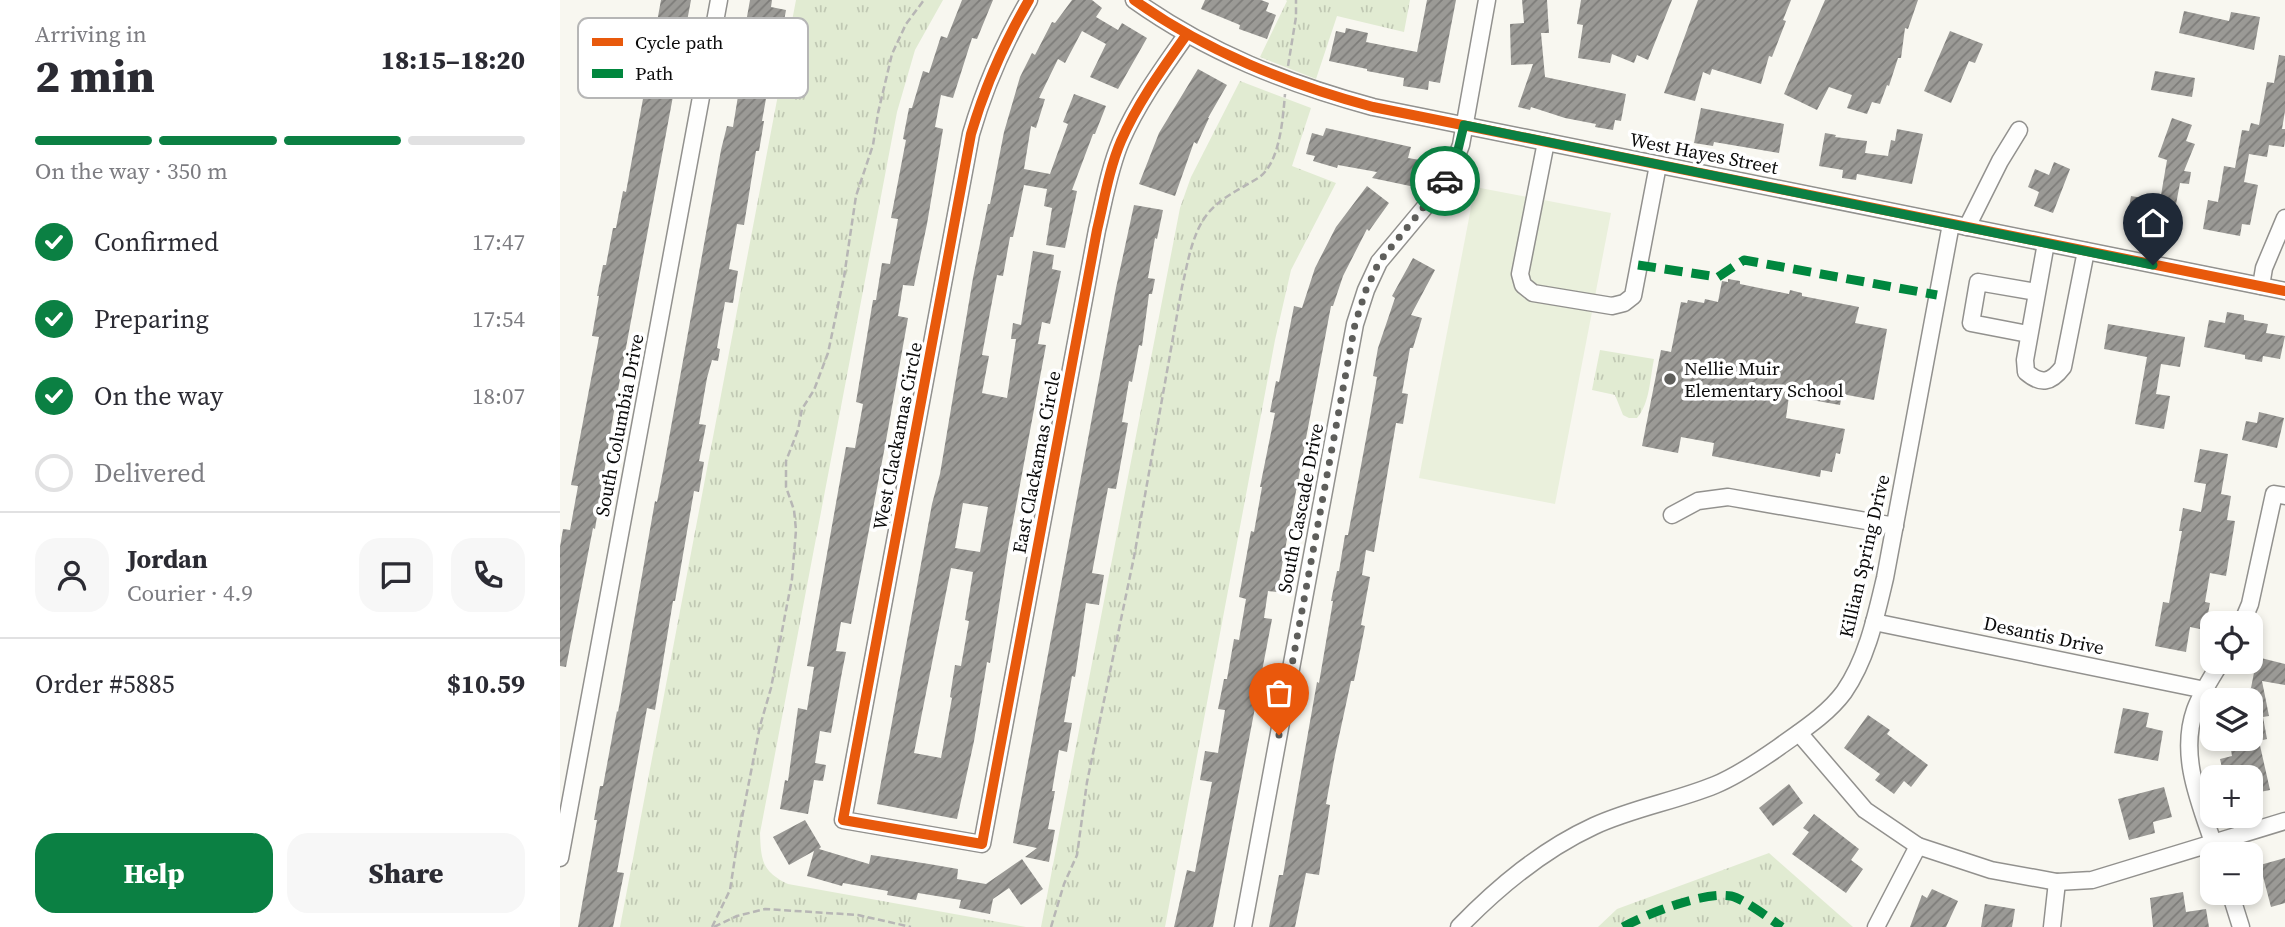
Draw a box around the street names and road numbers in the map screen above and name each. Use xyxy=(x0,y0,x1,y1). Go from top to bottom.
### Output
street label: West Hayes Street xyxy=(1628,126,1781,180)
street label: South Columbia Drive xyxy=(589,331,649,519)
street label: West Clackamas Circle xyxy=(866,340,928,532)
street label: East Clackamas Circle xyxy=(1006,368,1066,556)
street label: South Cascade Drive xyxy=(1271,421,1329,595)
street label: Killian Spring Drive xyxy=(1833,472,1895,640)
street label: Desantis Drive xyxy=(1981,610,2107,660)

